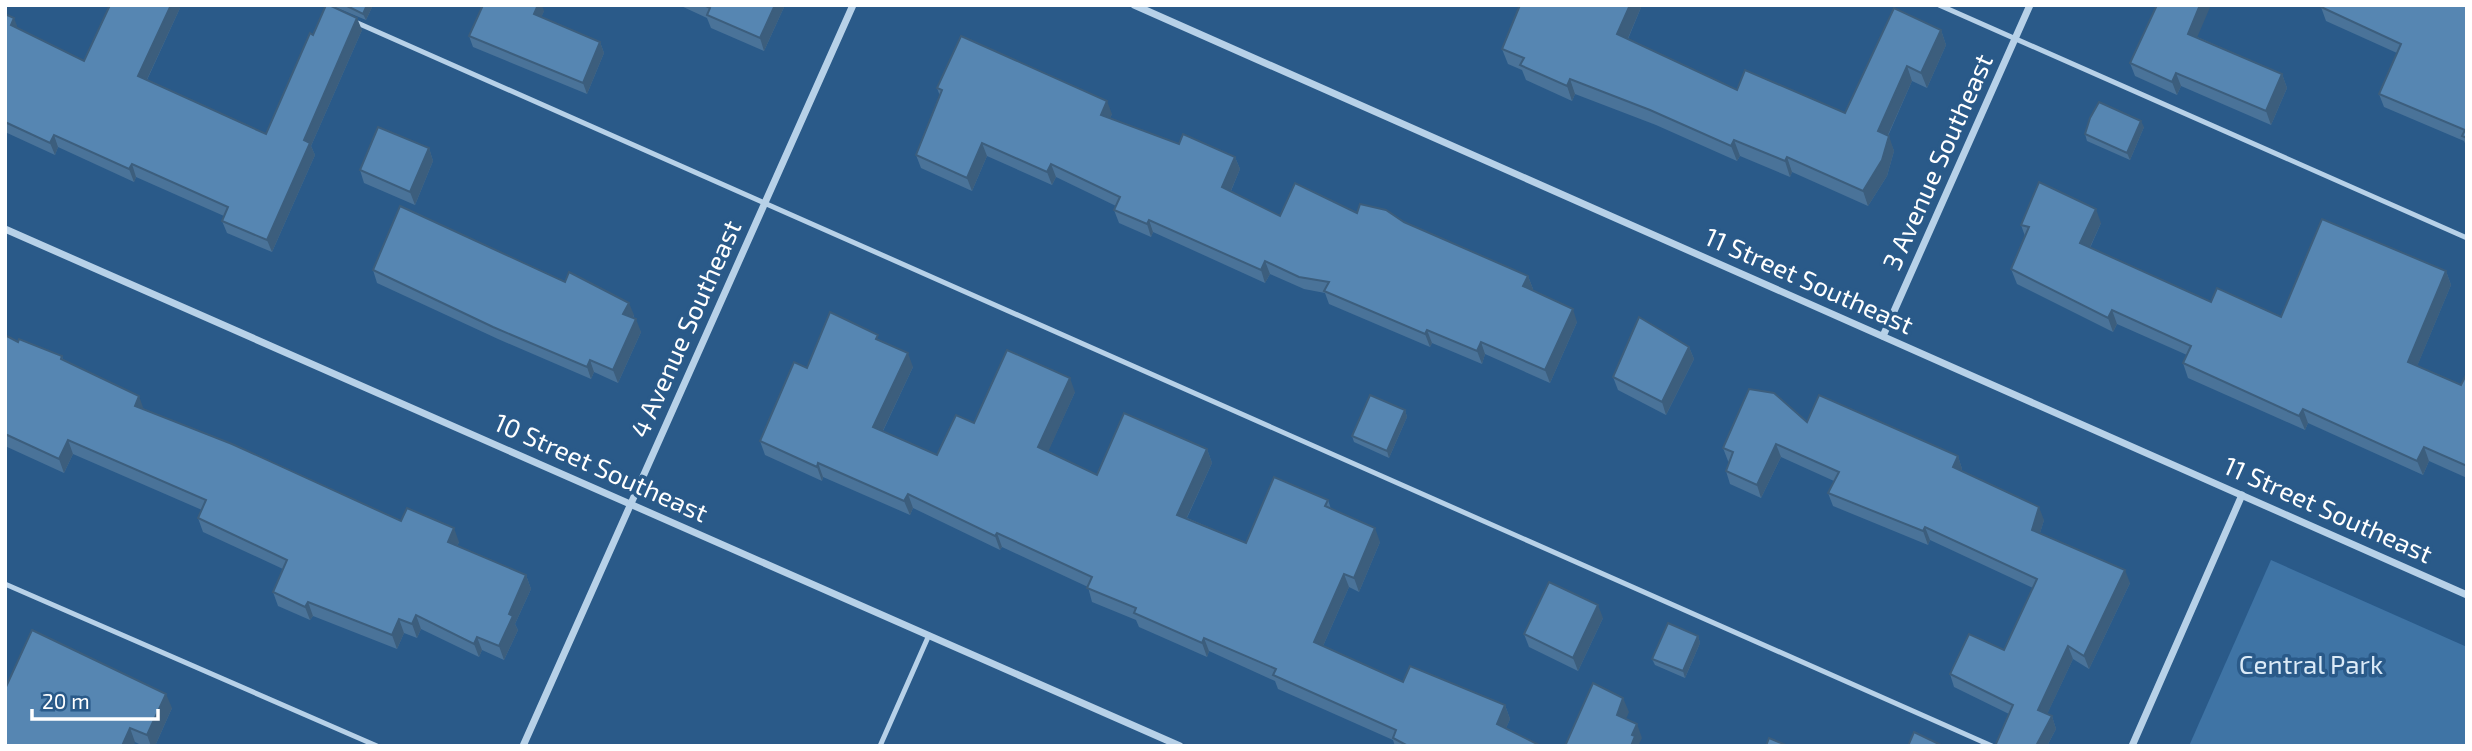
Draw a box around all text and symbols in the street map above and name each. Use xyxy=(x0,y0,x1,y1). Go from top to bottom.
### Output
street label: 3 Avenue Southeast xyxy=(1875,49,1998,274)
street label: 4 Avenue Southeast xyxy=(623,215,747,442)
street label: 11 Street Southeast xyxy=(1700,220,1919,340)
street label: 10 Street Southeast xyxy=(490,406,713,528)
street label: 11 Street Southeast xyxy=(2219,449,2438,569)
park label: Central Park xyxy=(2239,648,2383,679)
scale bar xyxy=(32,678,158,722)
text: 20 m xyxy=(42,688,90,713)

